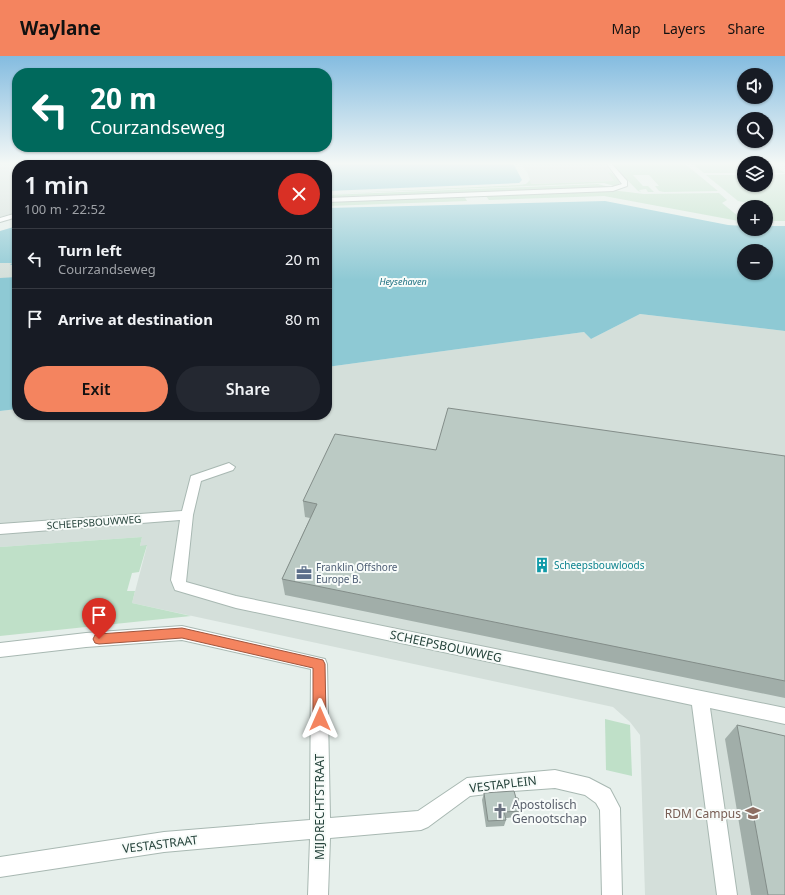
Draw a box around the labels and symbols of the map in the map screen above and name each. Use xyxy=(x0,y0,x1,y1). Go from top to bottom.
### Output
water label: Heysehaven xyxy=(379,275,427,288)
street label: SCHEEPSBOUWWEG xyxy=(46,512,142,532)
building icon: Scheepsbouwloods xyxy=(533,556,551,574)
place label: Scheepsbouwloods xyxy=(554,558,645,572)
place label: Franklin Offshore Europe B. xyxy=(316,560,398,586)
office icon: Franklin Offshore Europe B. xyxy=(295,564,313,582)
pin xyxy=(82,598,116,639)
street label: SCHEEPSBOUWWEG xyxy=(389,626,503,666)
position arrow xyxy=(299,698,341,740)
street label: MIJDRECHTSTRAAT xyxy=(311,754,328,860)
street label: VESTAPLEIN xyxy=(469,771,537,797)
place label: Apostolisch Genootschap xyxy=(512,796,587,827)
church icon: Apostolisch Genootschap xyxy=(491,802,509,820)
school or university icon: RDM Campus xyxy=(744,804,762,822)
place label: RDM Campus xyxy=(665,805,741,822)
street label: VESTASTRAAT xyxy=(121,831,199,857)

